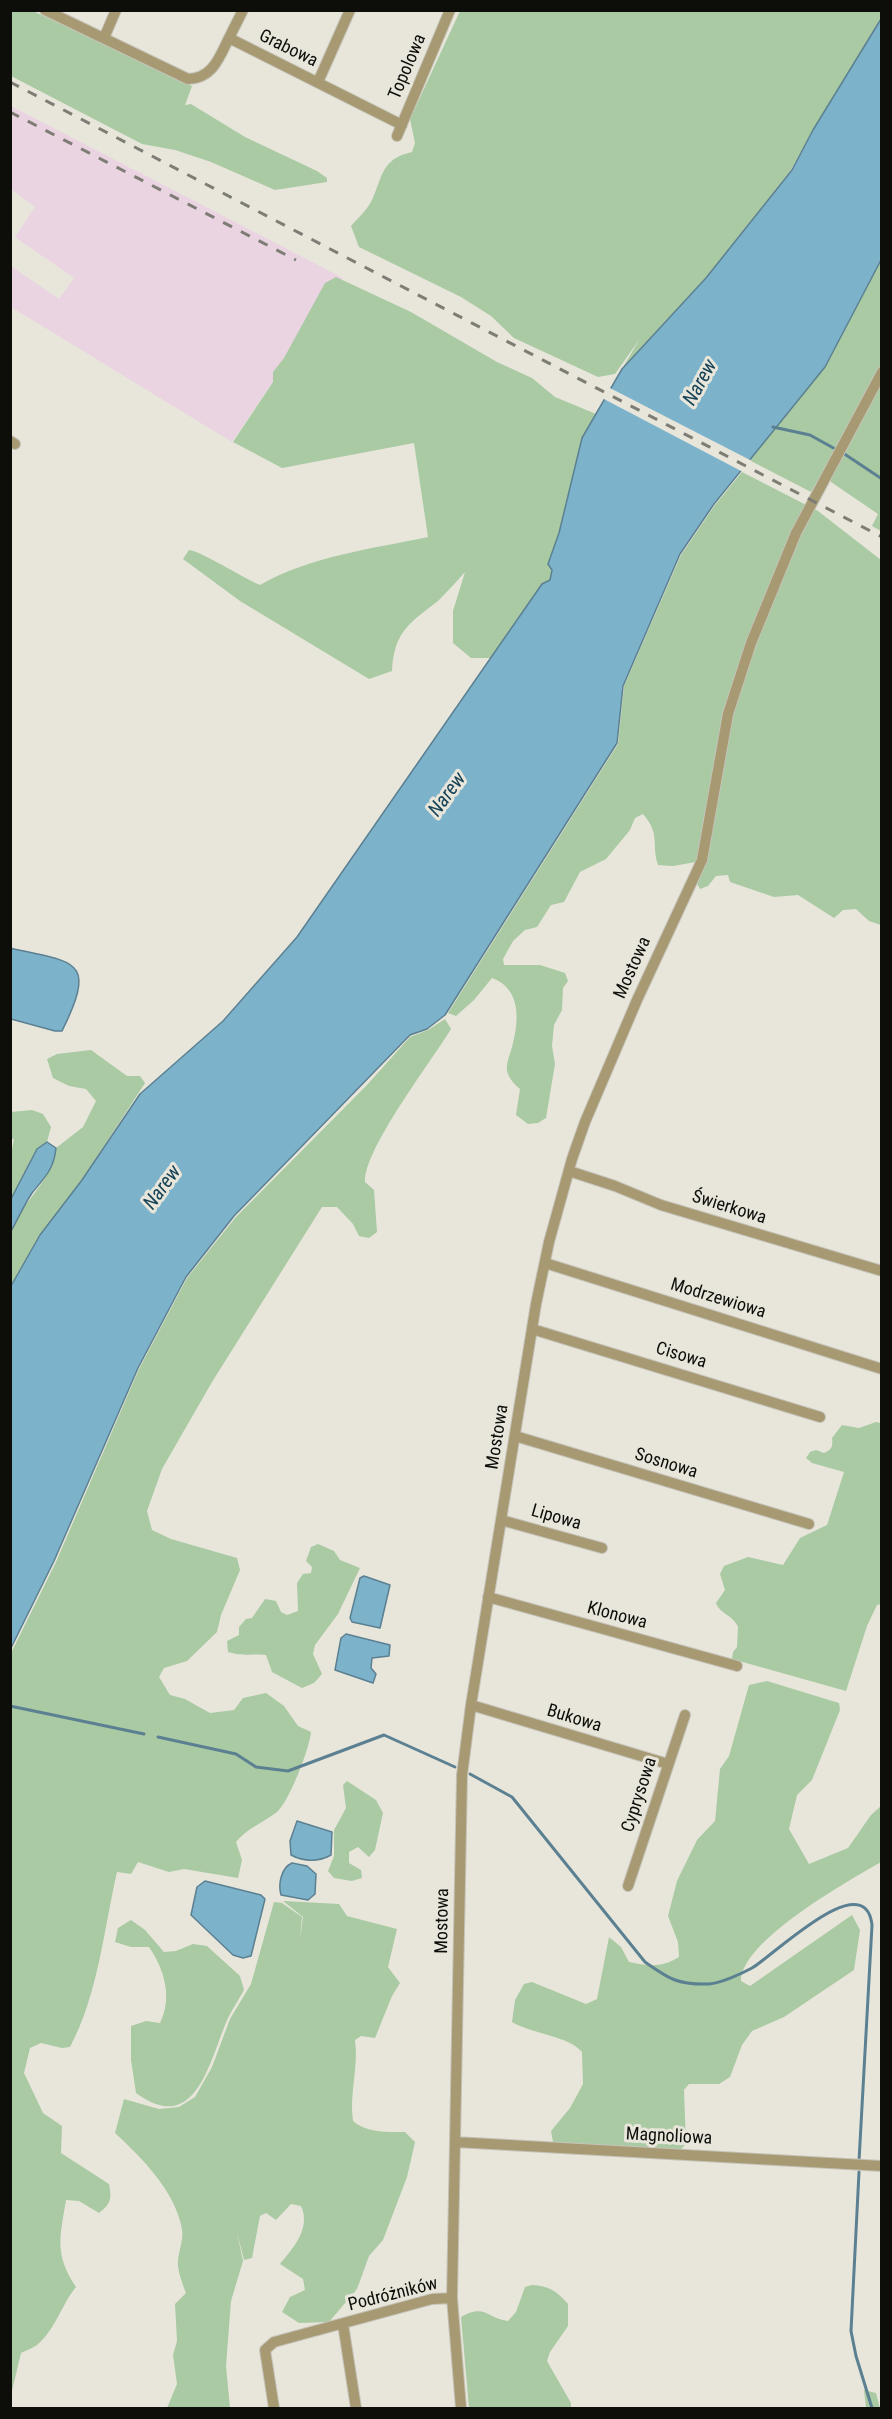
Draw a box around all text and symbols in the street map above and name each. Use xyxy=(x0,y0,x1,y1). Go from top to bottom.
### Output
street label: Grabowa xyxy=(255,26,321,72)
street label: Topolowa xyxy=(385,31,431,103)
water label: Narew xyxy=(679,356,723,410)
water label: Narew xyxy=(424,768,472,822)
street label: Mostowa xyxy=(610,934,656,1002)
water label: Narew xyxy=(139,1161,187,1215)
street label: Świerkowa xyxy=(689,1186,769,1230)
street label: Modrzewiowa xyxy=(668,1274,768,1324)
street label: Cisowa xyxy=(653,1338,709,1374)
street label: Mostowa xyxy=(482,1403,514,1471)
street label: Sosnowa xyxy=(632,1444,700,1484)
street label: Lipowa xyxy=(529,1501,583,1535)
street label: Klonowa xyxy=(585,1598,649,1634)
street label: Bukowa xyxy=(544,1700,604,1738)
street label: Cyprysowa xyxy=(618,1755,662,1835)
street label: Mostowa xyxy=(432,1888,454,1954)
street label: Magnoliowa xyxy=(625,2124,713,2150)
street label: Podróżników xyxy=(346,2273,440,2317)

